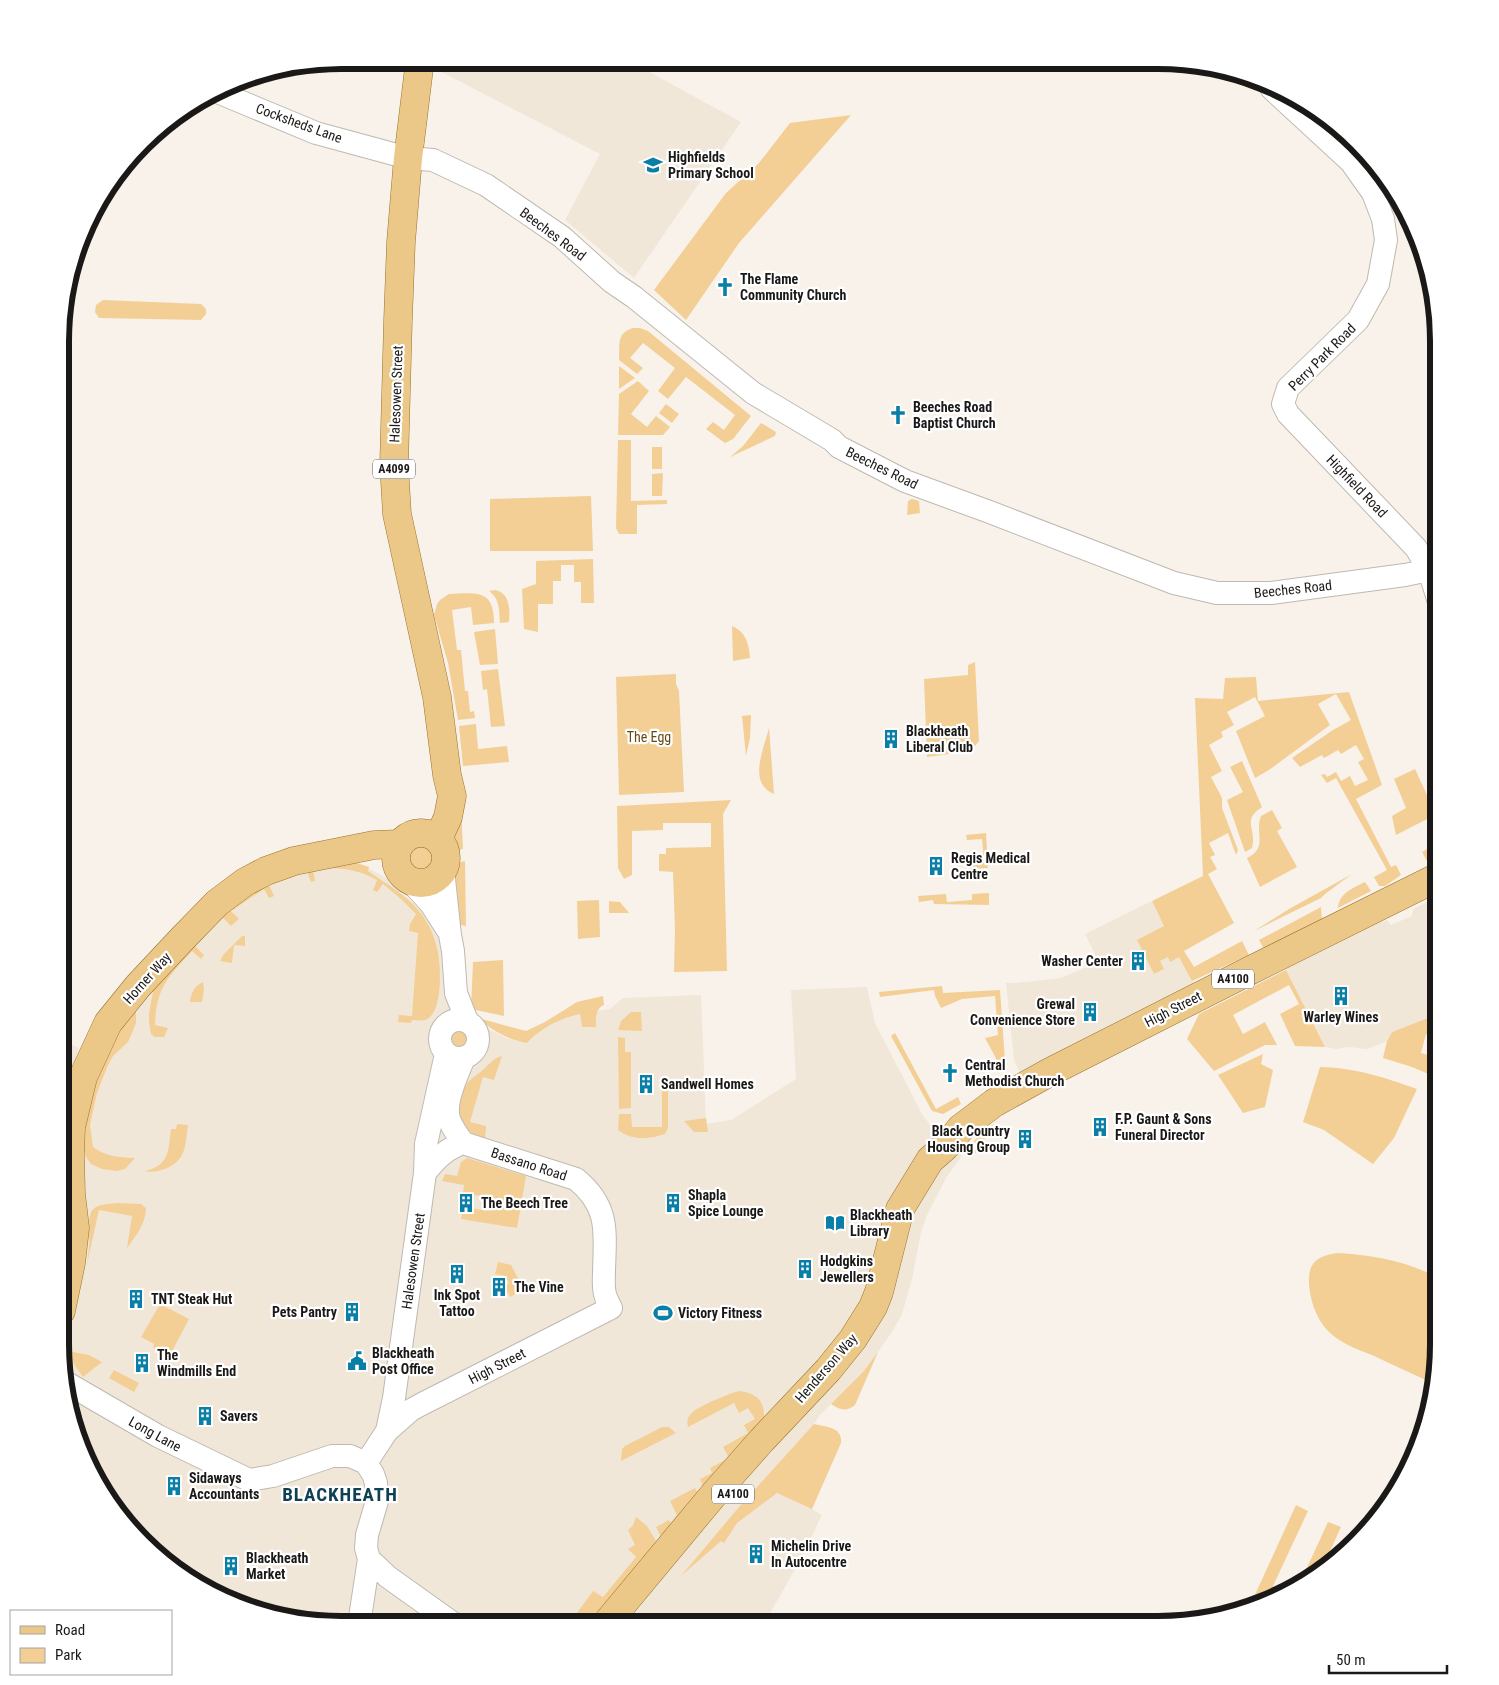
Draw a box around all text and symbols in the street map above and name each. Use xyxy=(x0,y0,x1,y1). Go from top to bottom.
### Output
street label: Cocksheds Lane xyxy=(254,100,345,146)
place label: Highfields Primary School xyxy=(668,149,754,181)
school or university icon: Highfields Primary School xyxy=(642,154,664,176)
street label: Beeches Road xyxy=(517,204,589,264)
place label: The Flame Community Church xyxy=(740,271,846,303)
church icon: The Flame Community Church xyxy=(714,276,736,298)
street label: Perry Park Road xyxy=(1285,320,1359,394)
street label: Halesowen Street xyxy=(386,345,406,443)
place label: Beeches Road Baptist Church xyxy=(913,399,996,431)
church icon: Beeches Road Baptist Church xyxy=(887,404,909,426)
street label: Beeches Road xyxy=(843,444,921,492)
street label: Highfield Road xyxy=(1323,452,1391,520)
road number: A4099 xyxy=(373,459,415,478)
street label: Beeches Road xyxy=(1253,577,1333,601)
place label: Blackheath Liberal Club xyxy=(906,723,973,755)
building icon: Blackheath Liberal Club xyxy=(880,728,902,750)
park label: The Egg xyxy=(627,729,671,745)
place label: Regis Medical Centre xyxy=(951,850,1030,882)
building icon: Regis Medical Centre xyxy=(925,855,947,877)
street label: Horner Way xyxy=(120,949,174,1007)
building icon: Washer Center xyxy=(1127,950,1149,972)
place label: Washer Center xyxy=(1041,953,1123,969)
road number: A4100 xyxy=(1212,970,1254,989)
building icon: Warley Wines xyxy=(1330,985,1352,1007)
street label: High Street xyxy=(1142,988,1204,1030)
place label: Grewal Convenience Store xyxy=(970,996,1075,1028)
building icon: Grewal Convenience Store xyxy=(1079,1001,1101,1023)
place label: Warley Wines xyxy=(1303,1009,1379,1025)
place label: Central Methodist Church xyxy=(965,1057,1065,1089)
church icon: Central Methodist Church xyxy=(939,1062,961,1084)
building icon: Sandwell Homes xyxy=(635,1073,657,1095)
place label: Sandwell Homes xyxy=(661,1076,754,1092)
place label: F.P. Gaunt & Sons Funeral Director xyxy=(1115,1111,1212,1143)
building icon: F.P. Gaunt & Sons Funeral Director xyxy=(1089,1116,1111,1138)
place label: Black Country Housing Group xyxy=(927,1123,1011,1155)
building icon: Black Country Housing Group xyxy=(1014,1128,1036,1150)
street label: Bassano Road xyxy=(489,1144,569,1184)
place label: Shapla Spice Lounge xyxy=(688,1187,764,1219)
building icon: The Beech Tree xyxy=(455,1192,477,1214)
building icon: Shapla Spice Lounge xyxy=(662,1192,684,1214)
place label: The Beech Tree xyxy=(481,1195,568,1211)
place label: Blackheath Library xyxy=(850,1207,913,1239)
street label: Halesowen Street xyxy=(398,1212,428,1310)
library icon: Blackheath Library xyxy=(824,1212,846,1234)
place label: Hodgkins Jewellers xyxy=(820,1253,874,1285)
building icon: Hodgkins Jewellers xyxy=(794,1258,816,1280)
building icon: Ink Spot Tattoo xyxy=(446,1263,468,1285)
building icon: The Vine xyxy=(488,1276,510,1298)
place label: The Vine xyxy=(514,1279,564,1295)
place label: Ink Spot Tattoo xyxy=(434,1287,480,1319)
building icon: TNT Steak Hut xyxy=(125,1288,147,1310)
place label: TNT Steak Hut xyxy=(151,1291,232,1307)
building icon: Pets Pantry xyxy=(341,1301,363,1323)
sports icon: Victory Fitness xyxy=(652,1302,674,1324)
place label: Pets Pantry xyxy=(272,1304,338,1320)
place label: Victory Fitness xyxy=(678,1305,762,1321)
street label: Henderson Way xyxy=(792,1330,860,1406)
place label: Blackheath Post Office xyxy=(372,1345,435,1377)
street label: High Street xyxy=(466,1345,528,1387)
place label: The Windmills End xyxy=(157,1347,236,1379)
public building icon: Blackheath Post Office xyxy=(346,1350,368,1372)
building icon: The Windmills End xyxy=(131,1352,153,1374)
building icon: Savers xyxy=(194,1405,216,1427)
place label: Savers xyxy=(220,1408,258,1424)
street label: Long Lane xyxy=(126,1413,184,1455)
place label: Sidaways Accountants xyxy=(189,1470,259,1502)
building icon: Sidaways Accountants xyxy=(163,1475,185,1497)
district label: BLACKHEATH xyxy=(282,1483,398,1506)
road number: A4100 xyxy=(712,1485,754,1504)
place label: Michelin Drive In Autocentre xyxy=(771,1538,852,1570)
building icon: Michelin Drive In Autocentre xyxy=(745,1543,767,1565)
place label: Blackheath Market xyxy=(246,1550,309,1582)
building icon: Blackheath Market xyxy=(220,1555,242,1577)
legend xyxy=(10,1610,172,1675)
text: Road xyxy=(55,1621,85,1639)
scale bar xyxy=(1329,1642,1446,1674)
text: Park xyxy=(55,1646,82,1664)
text: 50 m xyxy=(1336,1651,1366,1669)

